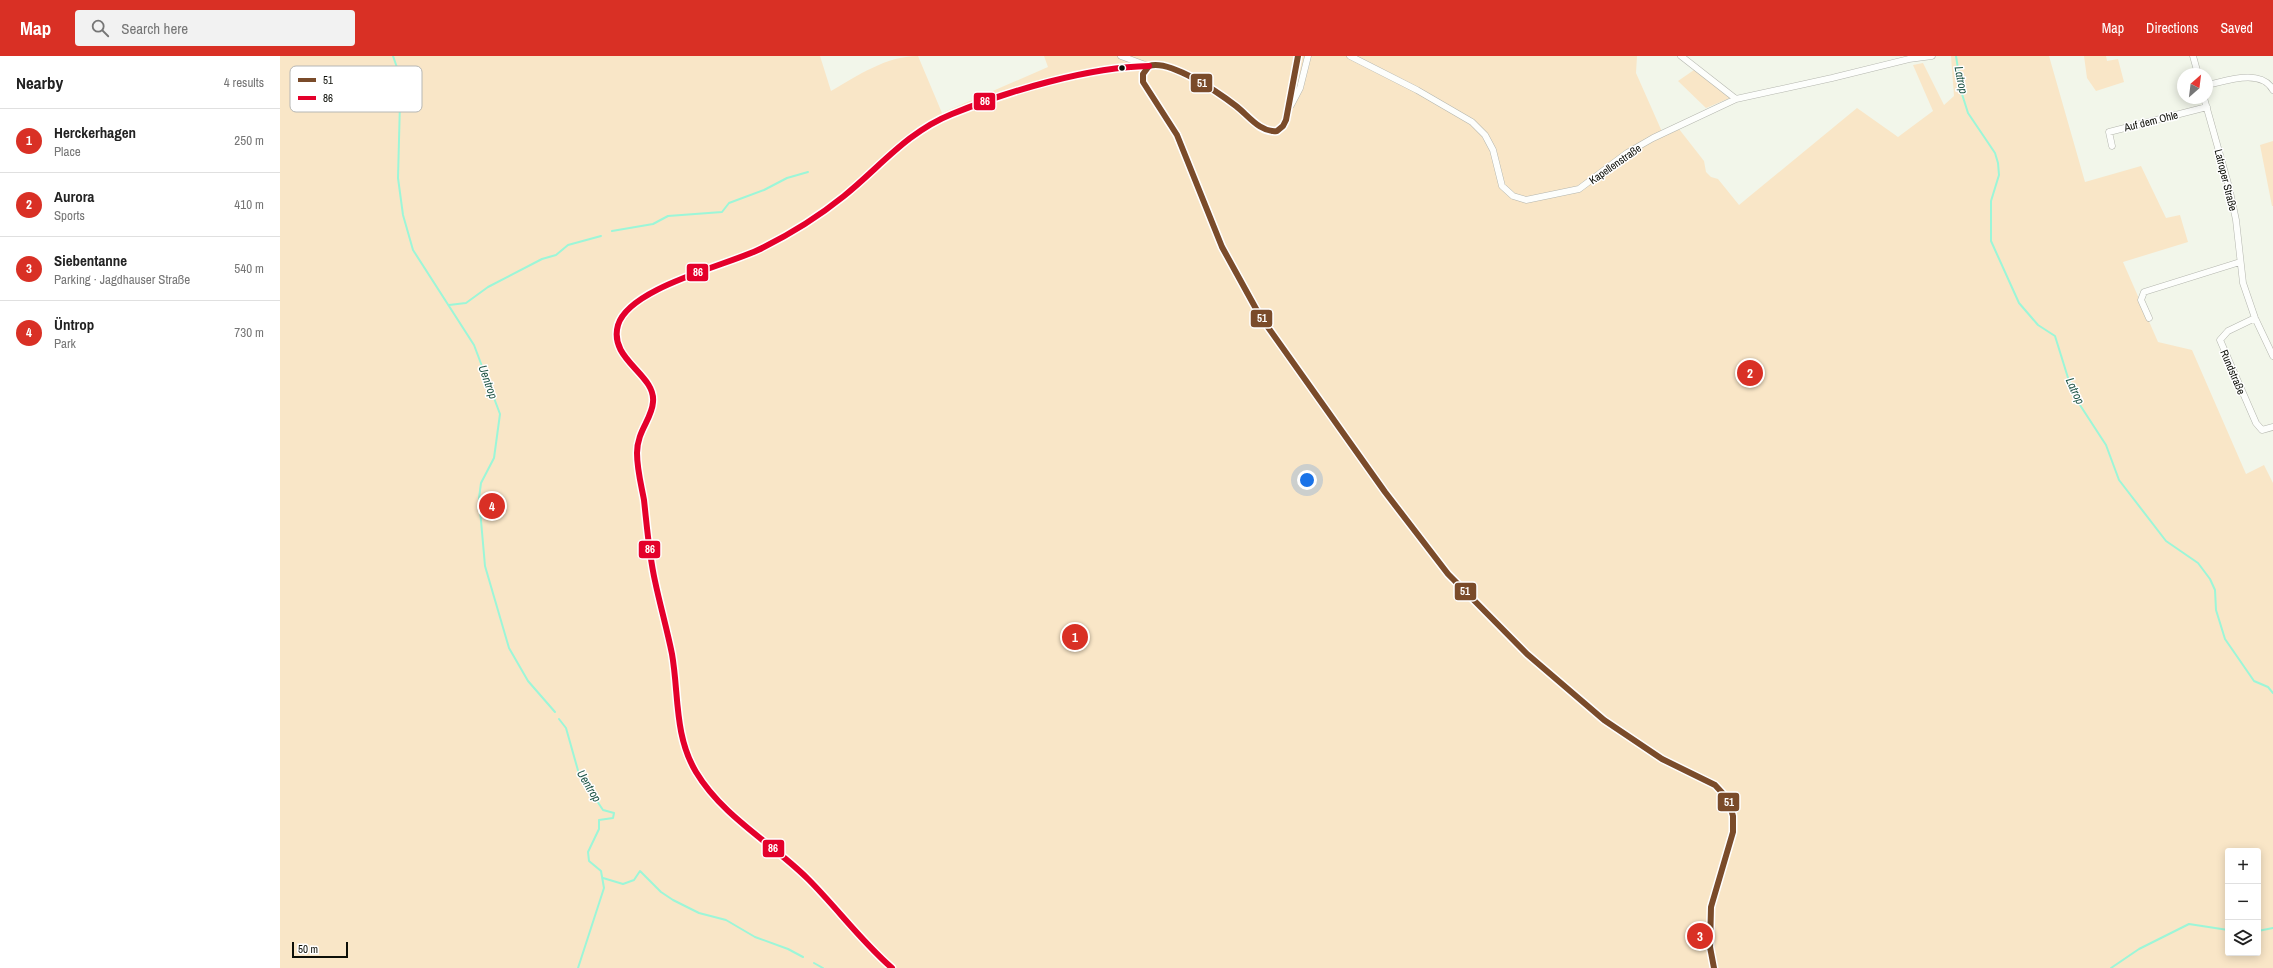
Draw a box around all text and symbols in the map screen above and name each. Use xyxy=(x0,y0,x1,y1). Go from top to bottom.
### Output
search box xyxy=(75,10,355,46)
text: Map xyxy=(20,15,51,41)
icon: search xyxy=(89,17,111,39)
text: Search here xyxy=(121,18,188,39)
text: Map xyxy=(2102,19,2124,37)
text: Directions xyxy=(2146,19,2198,37)
text: Saved xyxy=(2220,19,2253,37)
unlabelled marker xyxy=(1117,63,1127,73)
water label: Latrop xyxy=(1950,65,1972,96)
legend xyxy=(290,66,422,112)
north arrow xyxy=(2177,68,2213,104)
text: Nearby xyxy=(16,71,63,94)
text: 51 xyxy=(323,73,333,87)
line badge: 51 xyxy=(1190,73,1213,93)
text: 4 results xyxy=(224,74,264,91)
text: 51 xyxy=(1197,76,1207,90)
text: 86 xyxy=(323,91,333,105)
line badge: 86 xyxy=(973,92,996,111)
text: 86 xyxy=(980,94,990,108)
street label: Auf dem Ohle xyxy=(2122,108,2179,135)
text: Herckerhagen xyxy=(54,122,136,143)
text: 1 xyxy=(26,132,32,149)
text: 250 m xyxy=(234,132,264,149)
street label: Kapellenstraße xyxy=(1586,141,1644,187)
text: Place xyxy=(54,143,81,160)
street label: Latroper Straße xyxy=(2212,148,2240,212)
text: Aurora xyxy=(54,186,94,207)
text: 2 xyxy=(26,196,32,213)
text: 410 m xyxy=(234,196,264,213)
text: Sports xyxy=(54,207,85,224)
text: Siebentanne xyxy=(54,250,127,271)
text: 3 xyxy=(26,260,32,277)
text: 540 m xyxy=(234,260,264,277)
line badge: 86 xyxy=(686,263,709,282)
text: 86 xyxy=(693,265,703,279)
text: Parking · Jagdhauser Straße xyxy=(54,271,190,288)
line badge: 51 xyxy=(1250,309,1273,328)
text: 51 xyxy=(1257,311,1267,325)
text: Üntrop xyxy=(54,314,94,335)
text: 4 xyxy=(26,324,32,341)
text: 730 m xyxy=(234,324,264,341)
text: Park xyxy=(54,335,76,352)
street label: Rundstraße xyxy=(2217,348,2249,396)
pin: 2 xyxy=(1737,358,1763,388)
water label: Uentrop xyxy=(474,363,502,402)
water label: Latrop xyxy=(2062,375,2088,407)
your location xyxy=(1297,470,1317,490)
pin: 4 xyxy=(479,491,505,521)
line badge: 86 xyxy=(638,540,661,559)
text: 86 xyxy=(645,542,655,556)
line badge: 51 xyxy=(1454,582,1477,601)
text: 51 xyxy=(1460,584,1470,598)
pin: 1 xyxy=(1062,622,1088,652)
water label: Uentrop xyxy=(573,767,605,806)
line badge: 51 xyxy=(1717,792,1740,812)
text: 51 xyxy=(1724,795,1734,809)
line badge: 86 xyxy=(762,839,785,858)
text: 86 xyxy=(768,841,778,855)
map controls xyxy=(2225,848,2261,956)
button: + xyxy=(2225,848,2261,884)
button: − xyxy=(2225,884,2261,920)
button: layers xyxy=(2225,920,2261,956)
pin: 3 xyxy=(1687,921,1713,951)
scale bar xyxy=(292,940,348,959)
text: 50 m xyxy=(298,942,318,956)

